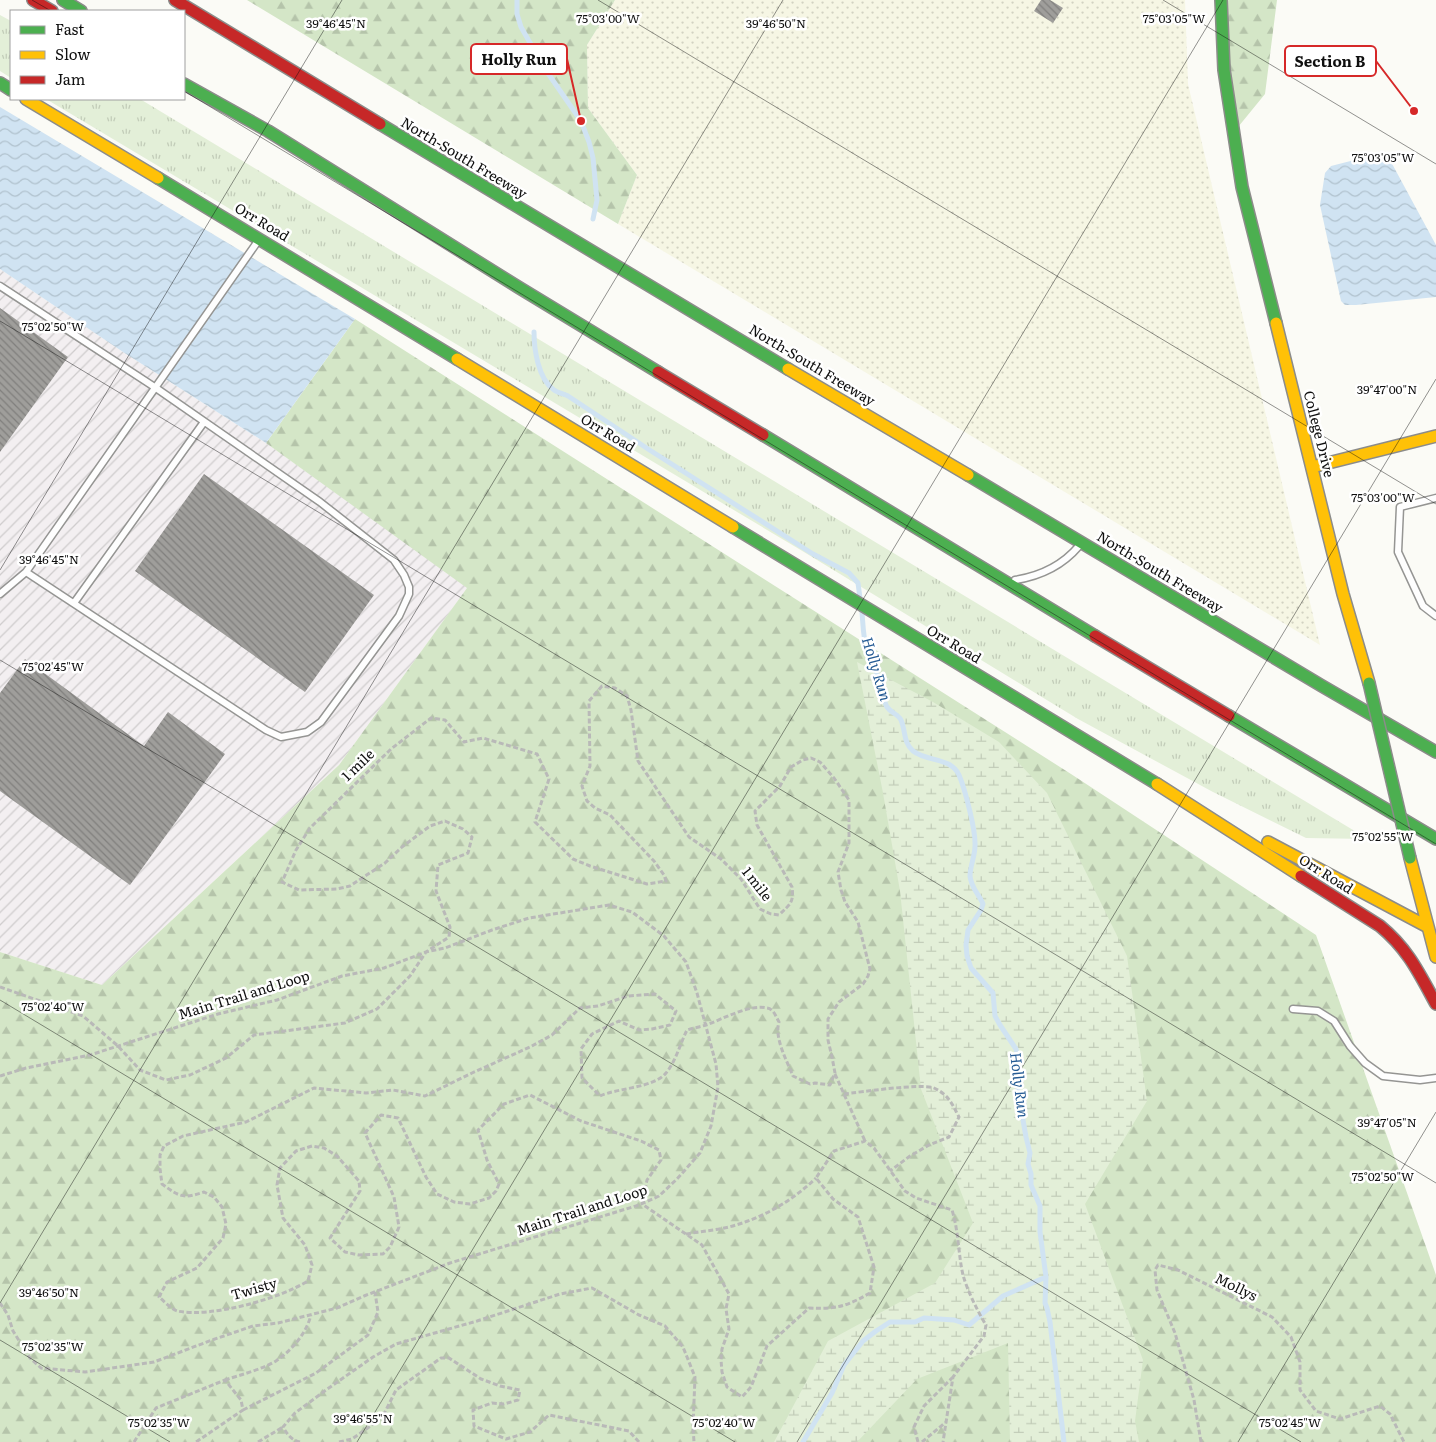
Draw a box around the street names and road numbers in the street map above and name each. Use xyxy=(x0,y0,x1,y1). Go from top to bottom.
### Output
street label: North-South Freeway xyxy=(398,112,532,203)
street label: Orr Road xyxy=(231,197,294,246)
street label: North-South Freeway xyxy=(746,319,880,410)
street label: College Drive xyxy=(1300,388,1340,479)
street label: Orr Road xyxy=(577,408,640,457)
street label: North-South Freeway xyxy=(1094,526,1228,617)
street label: Orr Road xyxy=(923,619,986,668)
street label: 1 mile xyxy=(336,744,378,785)
street label: Orr Road xyxy=(1296,849,1358,898)
street label: 1 mile xyxy=(738,862,778,905)
street label: Main Trail and Loop xyxy=(176,965,312,1024)
street label: Main Trail and Loop xyxy=(514,1179,650,1240)
street label: Mollys xyxy=(1212,1267,1261,1305)
street label: Twisty xyxy=(228,1272,280,1304)

